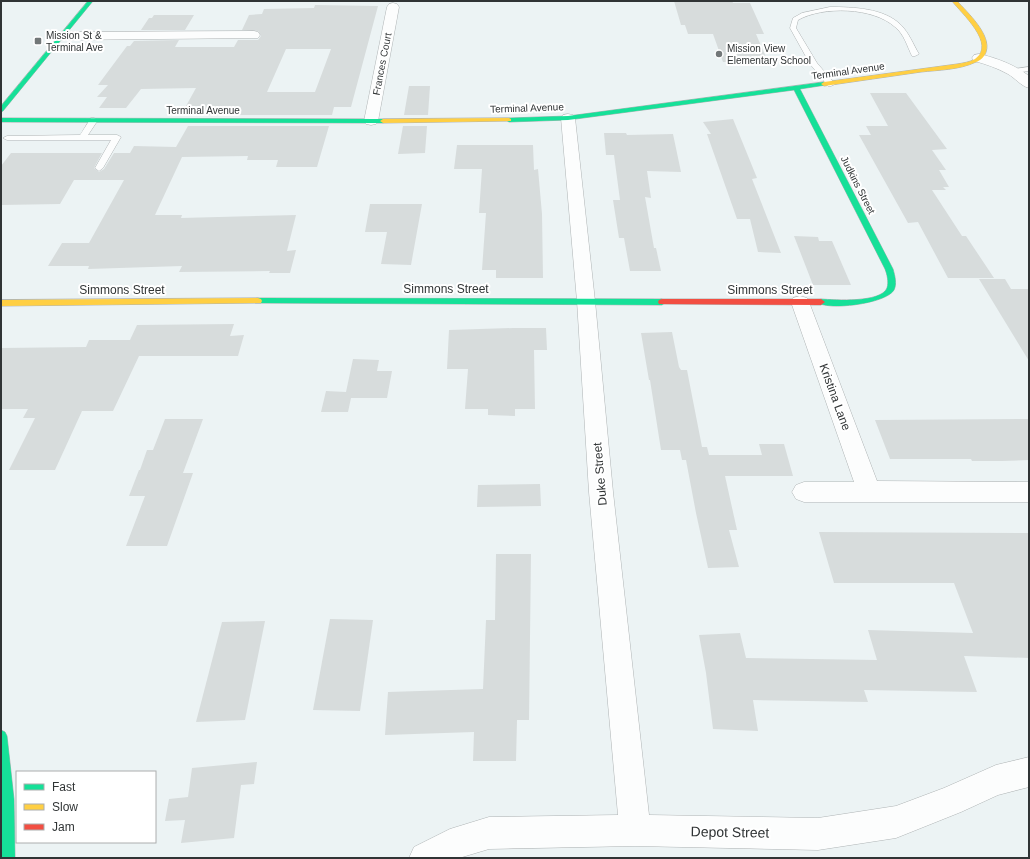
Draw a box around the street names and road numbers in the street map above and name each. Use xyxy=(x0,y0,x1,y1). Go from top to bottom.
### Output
street label: Frances Court xyxy=(371,32,393,96)
street label: Terminal Avenue xyxy=(811,60,886,82)
street label: Terminal Avenue xyxy=(490,101,564,115)
street label: Terminal Avenue xyxy=(166,105,240,116)
street label: Judkins Street xyxy=(839,154,877,216)
street label: Simmons Street xyxy=(403,282,489,296)
street label: Simmons Street xyxy=(79,283,165,297)
street label: Simmons Street xyxy=(727,283,813,297)
street label: Kristina Lane xyxy=(816,362,854,433)
street label: Duke Street xyxy=(590,441,610,506)
street label: Depot Street xyxy=(691,823,770,841)

